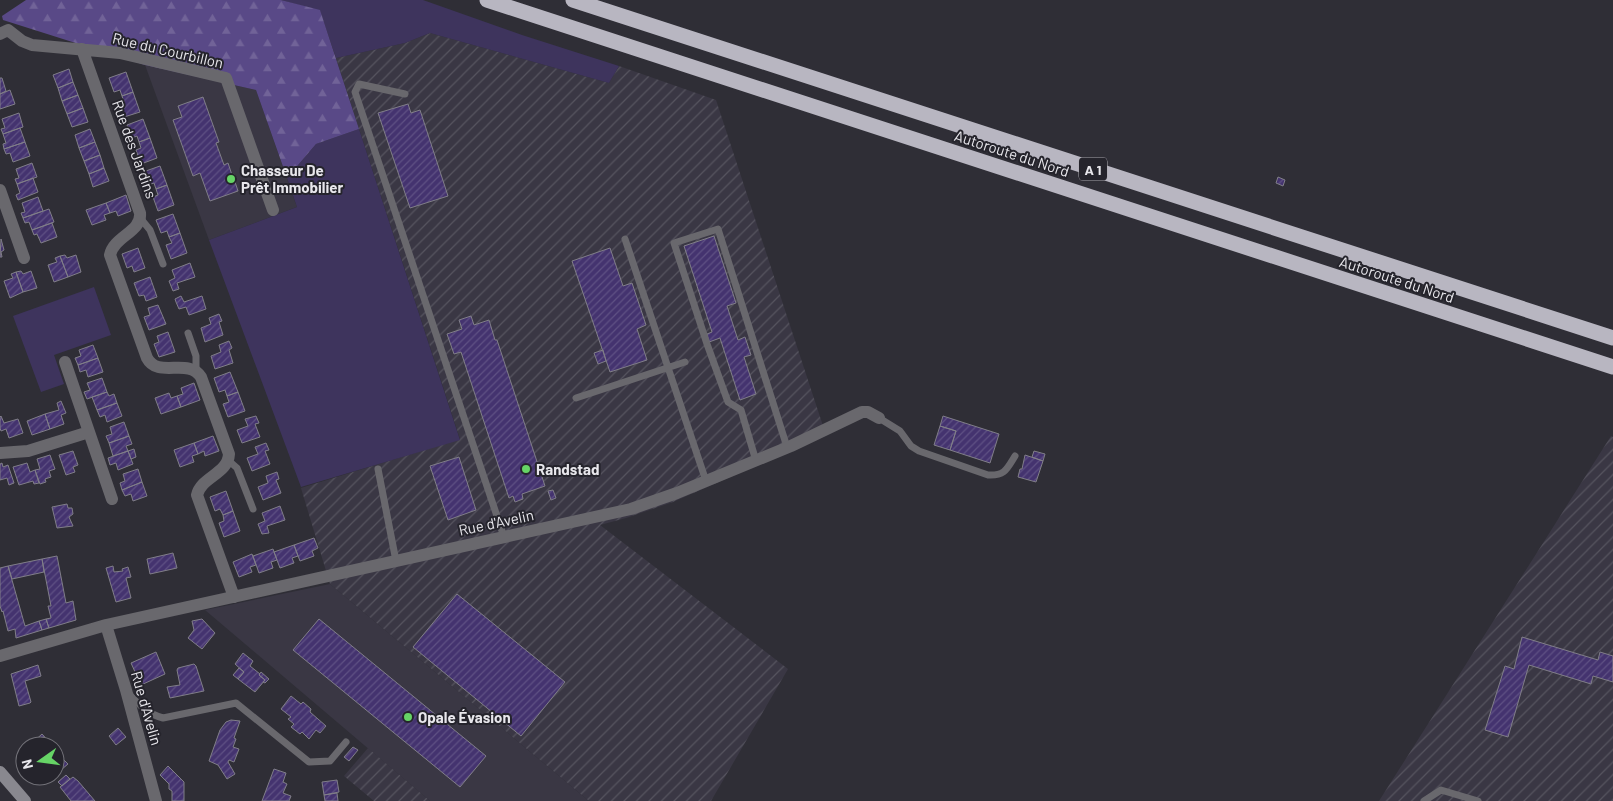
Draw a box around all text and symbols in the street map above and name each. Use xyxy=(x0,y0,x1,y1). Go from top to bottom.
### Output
street label: Rue du Courbillon xyxy=(111,28,225,72)
street label: Rue des Jardins xyxy=(109,97,161,201)
street label: Autoroute du Nord xyxy=(952,126,1072,180)
road number: A 1 xyxy=(1079,157,1107,180)
place label: Chasseur De Prêt Immobilier xyxy=(241,161,343,196)
marker: Chasseur De Prêt Immobilier xyxy=(225,173,237,185)
street label: Autoroute du Nord xyxy=(1337,252,1457,306)
place label: Randstad xyxy=(536,460,599,478)
marker: Randstad xyxy=(520,463,532,475)
street label: Rue d'Avelin xyxy=(457,505,535,539)
street label: Rue d'Avelin xyxy=(128,669,166,747)
place label: Opale Évasion xyxy=(418,708,511,726)
marker: Opale Évasion xyxy=(402,711,414,723)
north arrow xyxy=(15,736,65,786)
text: N xyxy=(18,758,36,771)

